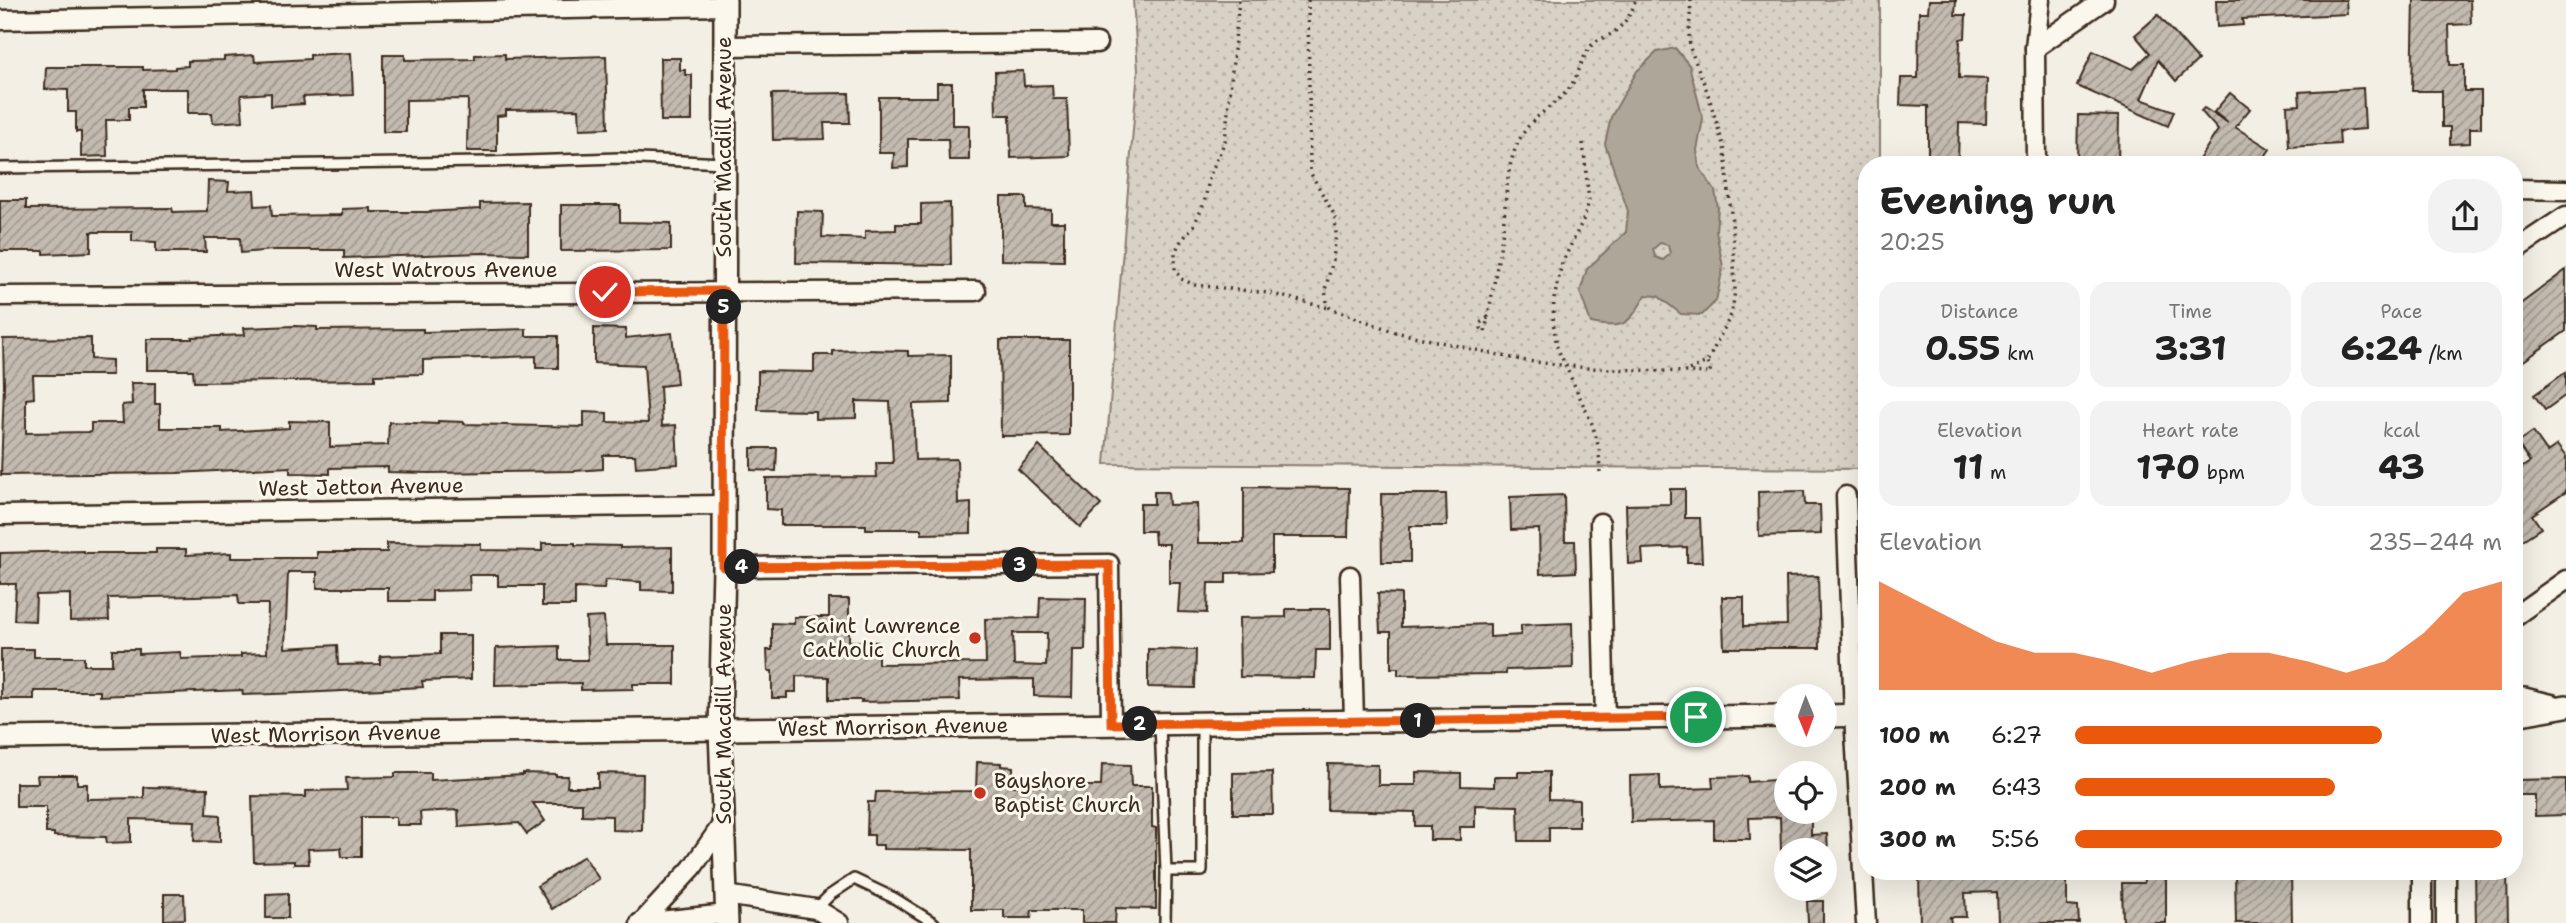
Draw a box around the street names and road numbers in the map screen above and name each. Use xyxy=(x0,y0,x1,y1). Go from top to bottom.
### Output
street label: South Macdill Avenue xyxy=(710,36,738,258)
street label: West Watrous Avenue xyxy=(334,256,558,284)
street label: West Jetton Avenue xyxy=(258,471,464,503)
street label: South Macdill Avenue xyxy=(710,603,738,825)
street label: West Morrison Avenue xyxy=(777,711,1009,743)
street label: West Morrison Avenue xyxy=(210,718,442,750)

